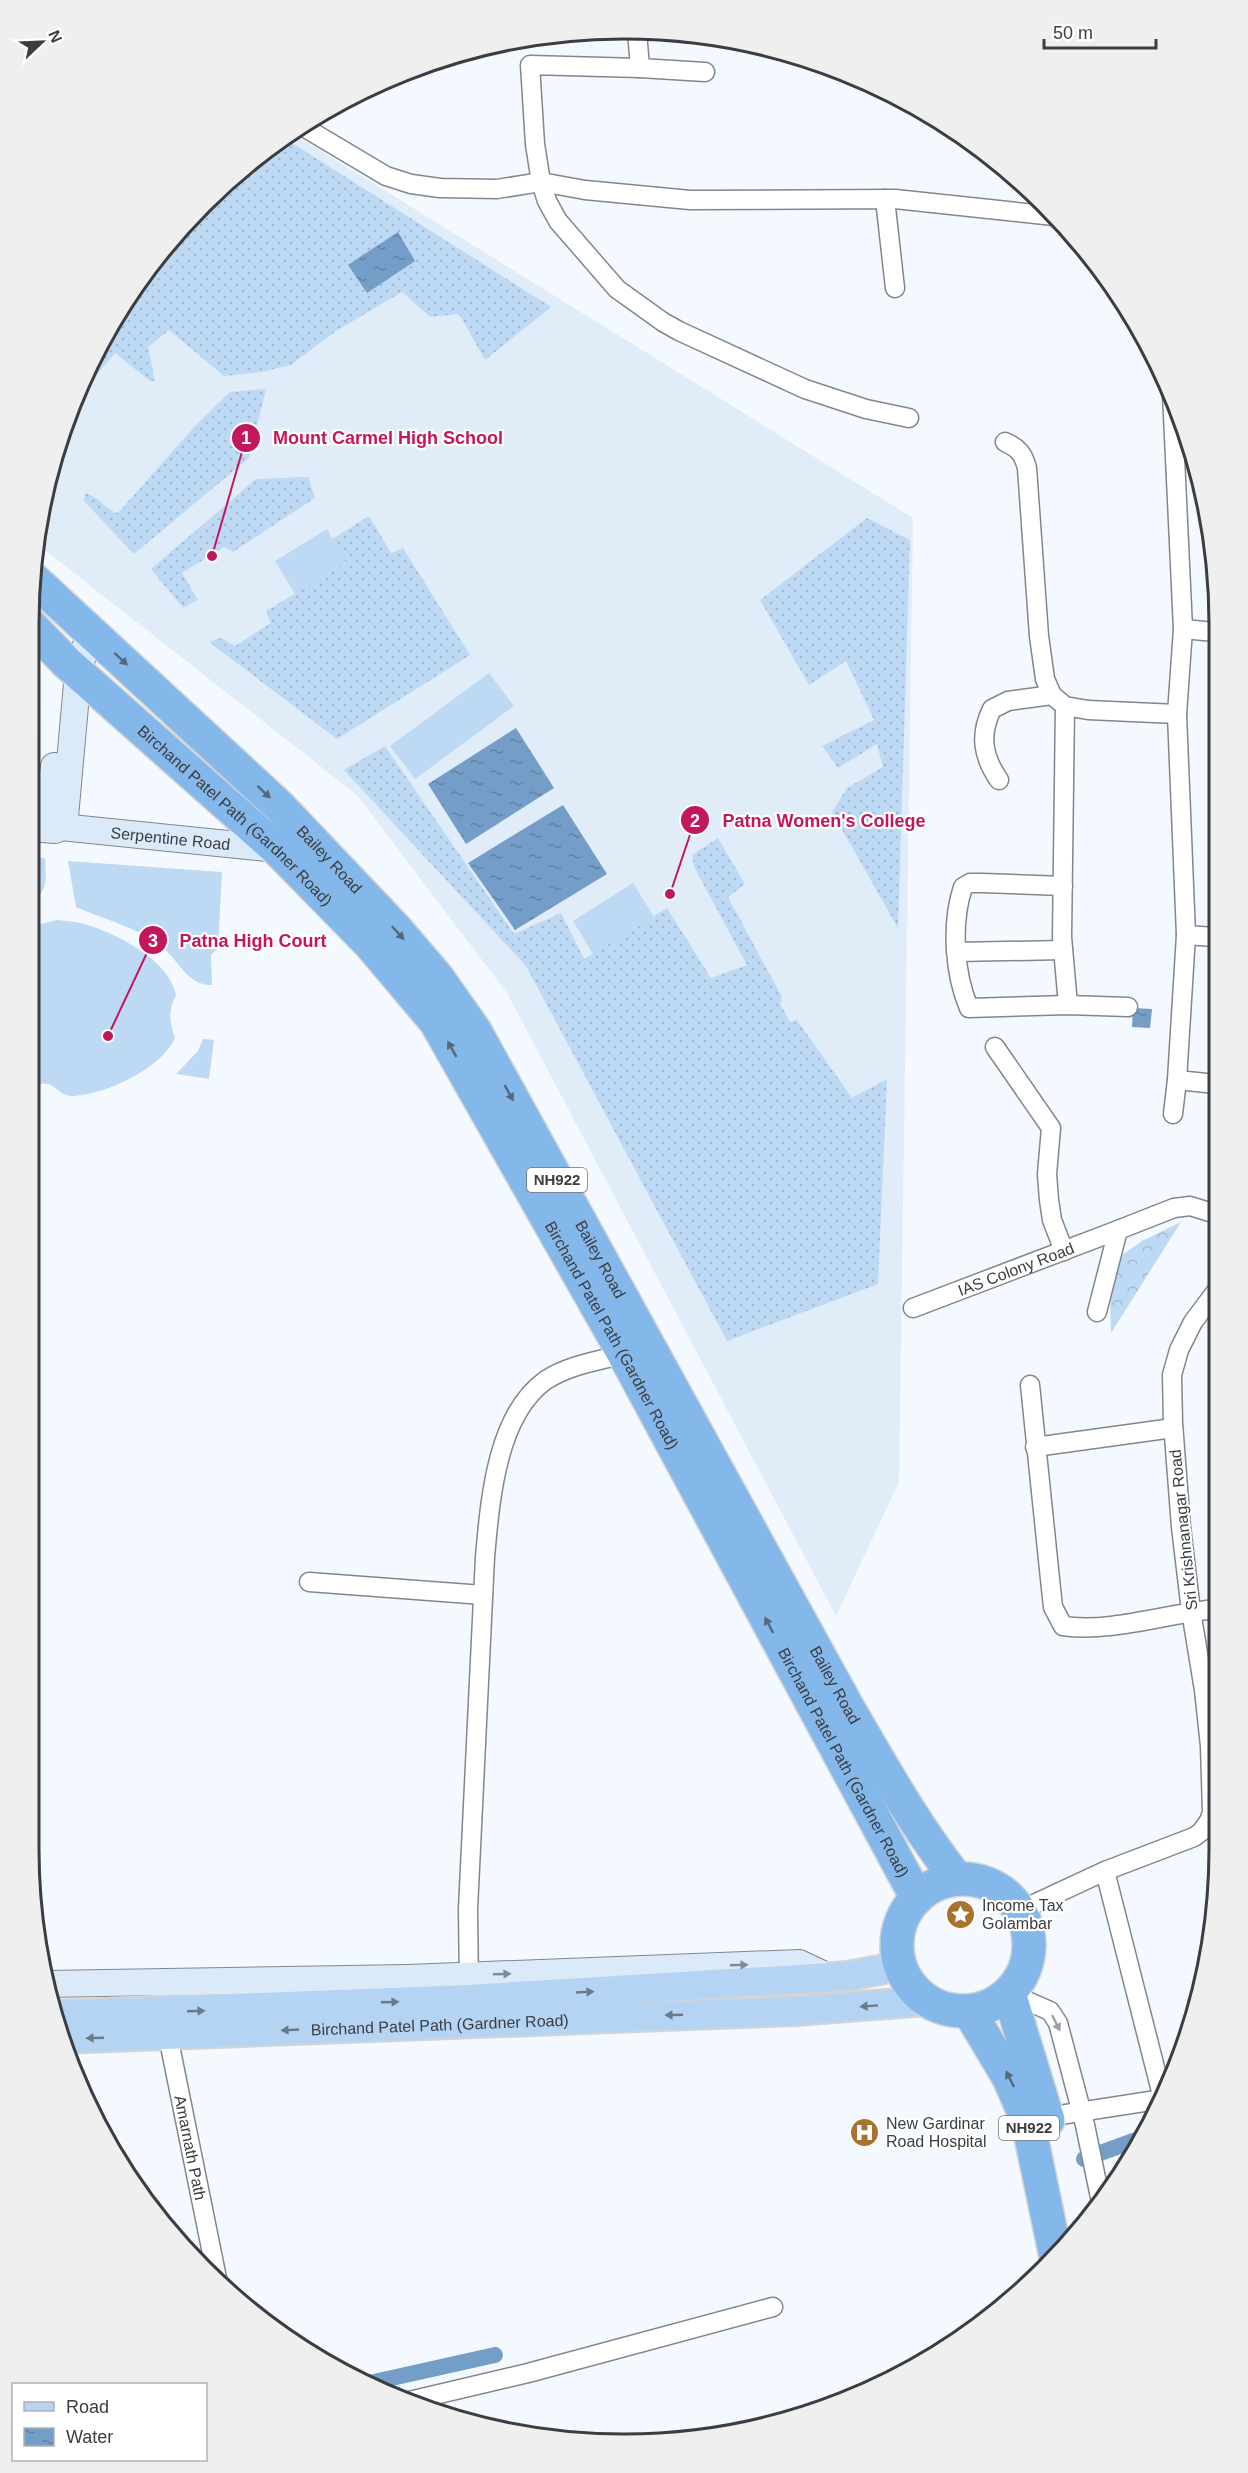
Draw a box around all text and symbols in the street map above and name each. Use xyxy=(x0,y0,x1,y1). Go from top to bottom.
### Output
north arrow xyxy=(12,12,72,72)
scale bar xyxy=(1044,12,1156,50)
text: 50 m xyxy=(1053,23,1093,43)
text: N xyxy=(45,28,65,45)
callout: Mount Carmel High School xyxy=(231,420,515,456)
text: 1 xyxy=(241,428,251,448)
text: Mount Carmel High School xyxy=(273,428,503,448)
one-way arrow xyxy=(113,652,128,666)
street label: Birchand Patel Path (Gardner Road) xyxy=(134,722,336,909)
one-way arrow xyxy=(256,785,271,799)
callout: Patna Women's College xyxy=(680,802,937,838)
text: 2 xyxy=(690,811,700,831)
text: Patna Women's College xyxy=(723,811,926,831)
street label: Bailey Road xyxy=(293,822,365,897)
street label: Serpentine Road xyxy=(110,824,231,853)
callout: Patna High Court xyxy=(138,922,339,958)
one-way arrow xyxy=(391,925,404,940)
text: 3 xyxy=(148,931,158,951)
text: Patna High Court xyxy=(180,931,327,951)
one-way arrow xyxy=(447,1041,458,1057)
one-way arrow xyxy=(504,1084,514,1101)
road number: NH922 xyxy=(527,1168,587,1192)
street label: Birchand Patel Path (Gardner Road) xyxy=(542,1218,682,1452)
street label: Bailey Road xyxy=(572,1218,629,1301)
street label: IAS Colony Road xyxy=(956,1240,1076,1299)
street label: Sri Krishnanagar Road xyxy=(1167,1449,1200,1611)
one-way arrow xyxy=(764,1616,774,1633)
street label: Bailey Road xyxy=(807,1643,863,1727)
street label: Birchand Patel Path (Gardner Road) xyxy=(775,1645,912,1880)
place label: Income Tax Golambar xyxy=(982,1897,1064,1932)
place icon: Income Tax Golambar xyxy=(945,1898,977,1930)
one-way arrow xyxy=(730,1960,749,1970)
one-way arrow xyxy=(493,1970,512,1979)
one-way arrow xyxy=(576,1987,595,1997)
one-way arrow xyxy=(381,1998,400,2007)
one-way arrow xyxy=(859,2001,878,2011)
one-way arrow xyxy=(186,2006,205,2015)
one-way arrow xyxy=(664,2010,683,2020)
street label: Birchand Patel Path (Gardner Road) xyxy=(310,2012,569,2038)
one-way arrow xyxy=(1051,2014,1061,2032)
one-way arrow xyxy=(281,2026,300,2035)
one-way arrow xyxy=(86,2033,105,2042)
one-way arrow xyxy=(1005,2071,1015,2088)
street label: Amarnath Path xyxy=(171,2094,209,2202)
place label: New Gardinar Road Hospital xyxy=(886,2115,987,2150)
hospital icon: New Gardinar Road Hospital xyxy=(849,2116,881,2148)
road number: NH922 xyxy=(999,2116,1059,2140)
legend xyxy=(12,2383,207,2461)
text: Road xyxy=(66,2397,109,2417)
text: Water xyxy=(66,2427,113,2447)

